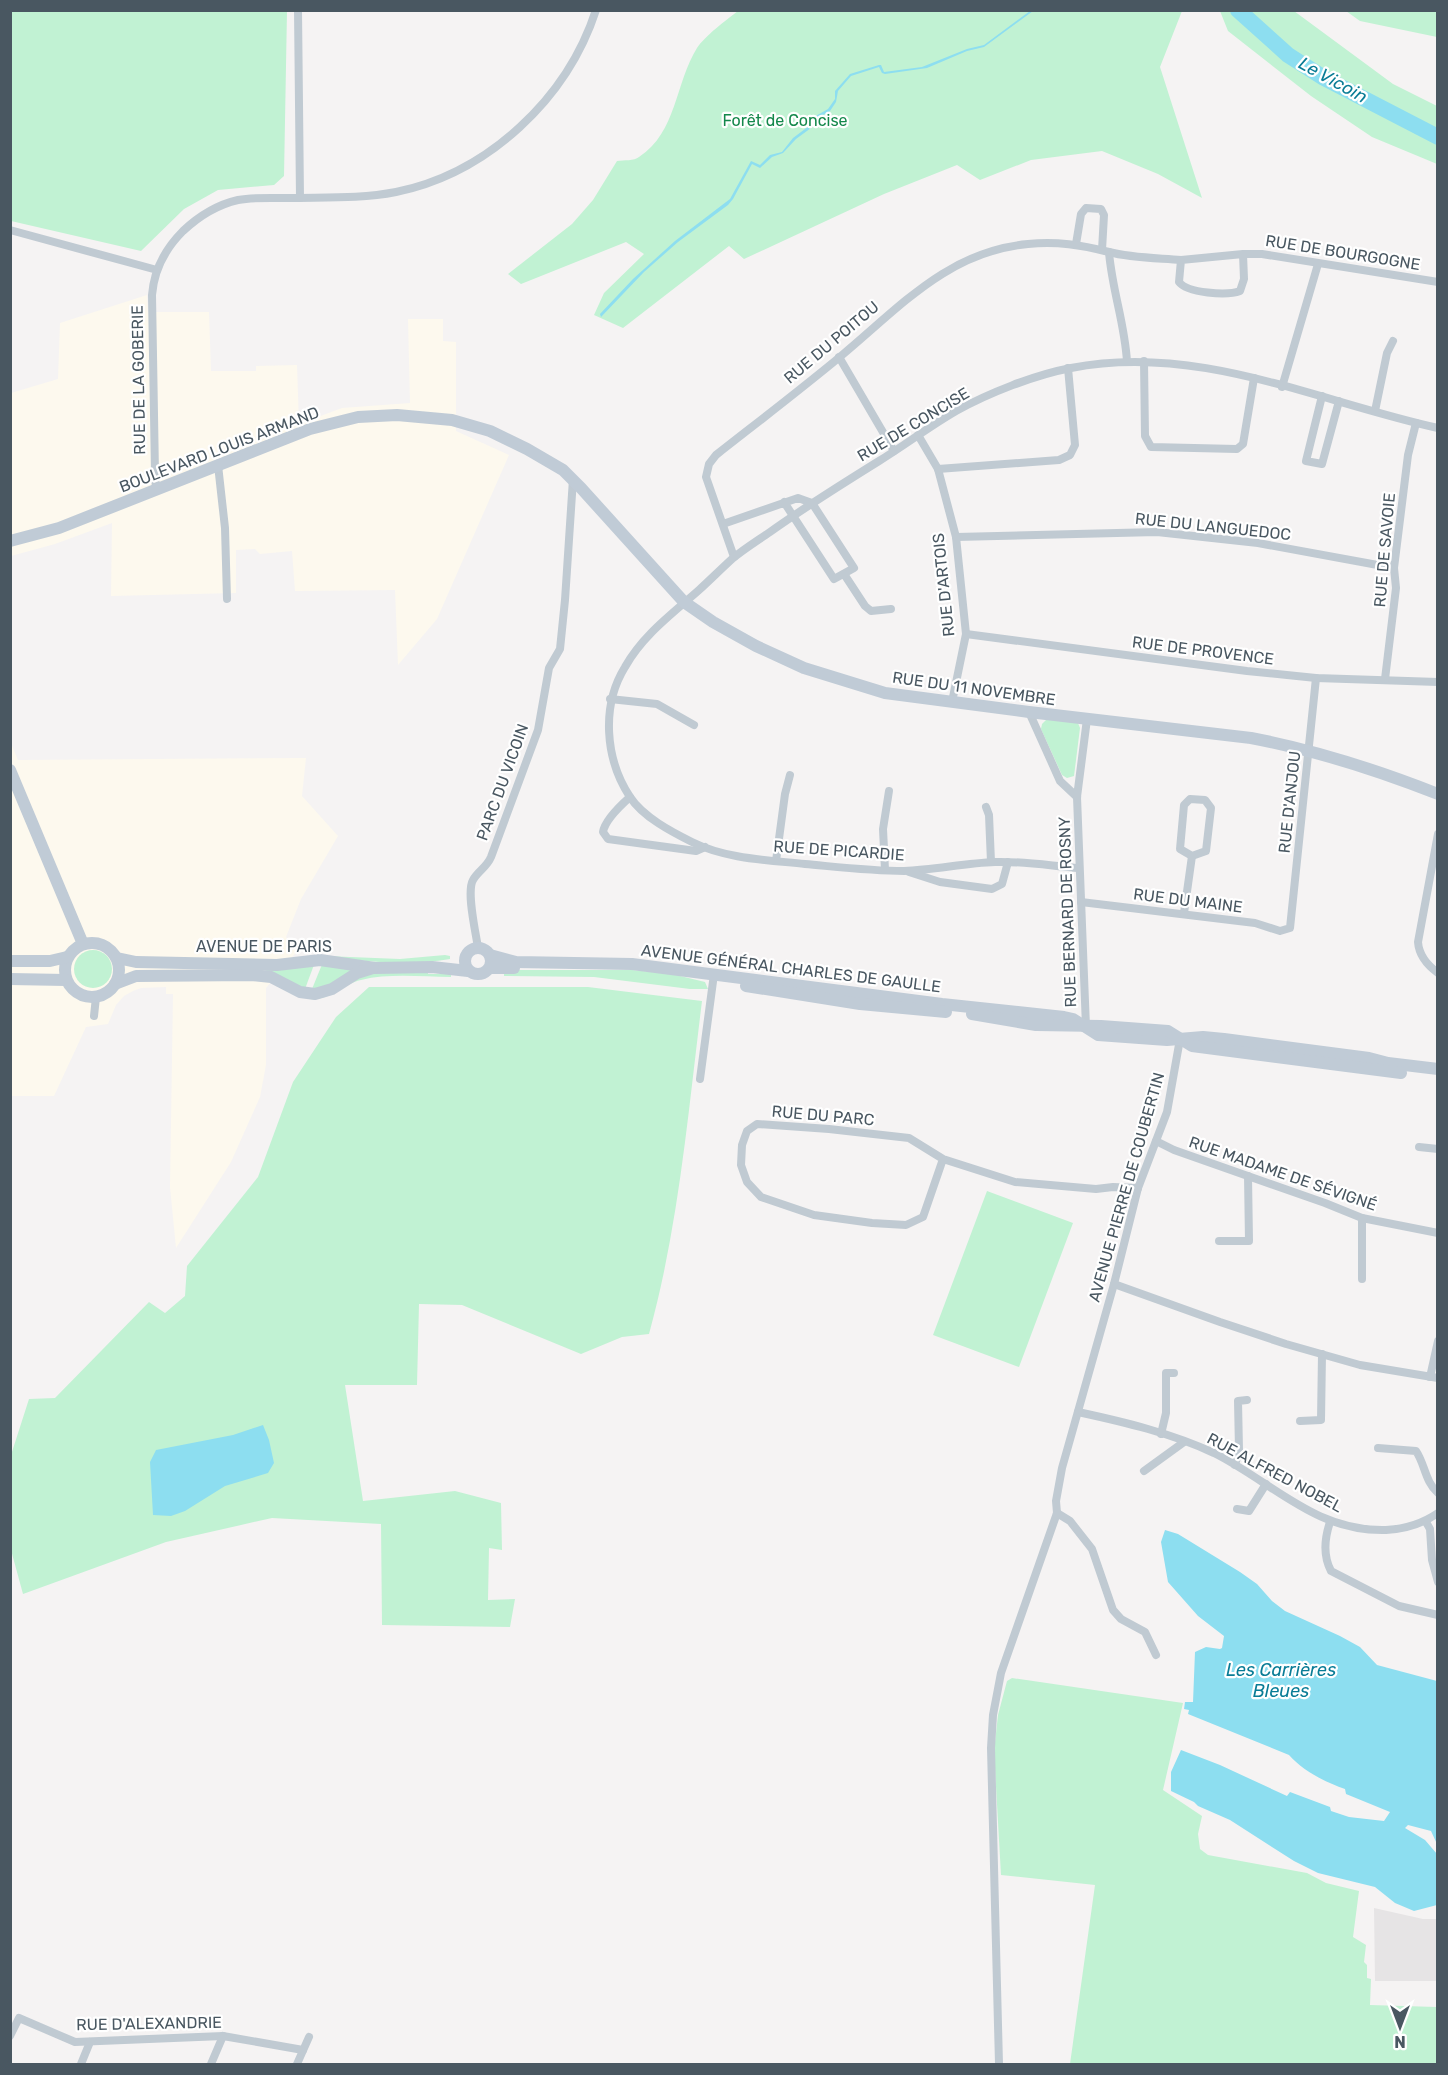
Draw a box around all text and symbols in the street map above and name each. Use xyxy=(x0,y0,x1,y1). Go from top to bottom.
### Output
water label: Le Vicoin xyxy=(1295,52,1371,108)
park label: Forêt de Concise xyxy=(722,111,848,130)
street label: RUE DE BOURGOGNE xyxy=(1264,231,1422,274)
street label: RUE DU POITOU xyxy=(780,297,883,388)
street label: RUE DE LA GOBERIE xyxy=(128,305,149,455)
street label: RUE DE CONCISE xyxy=(854,384,973,465)
street label: BOULEVARD LOUIS ARMAND xyxy=(117,402,322,496)
street label: RUE DE SAVOIE xyxy=(1370,492,1399,608)
street label: RUE DU LANGUEDOC xyxy=(1134,509,1292,544)
street label: RUE D'ARTOIS xyxy=(929,532,958,638)
street label: RUE DE PROVENCE xyxy=(1131,632,1275,669)
street label: RUE DU 11 NOVEMBRE xyxy=(891,668,1057,709)
street label: PARC DU VICOIN xyxy=(473,721,532,843)
street label: RUE D'ANJOU xyxy=(1275,750,1304,854)
street label: RUE BERNARD DE ROSNY xyxy=(1055,816,1080,1008)
street label: RUE DE PICARDIE xyxy=(773,836,905,865)
street label: RUE DU MAINE xyxy=(1132,884,1244,917)
street label: AVENUE DE PARIS xyxy=(196,937,332,956)
street label: AVENUE GÉNÉRAL CHARLES DE GAULLE xyxy=(640,941,942,996)
street label: AVENUE PIERRE DE COUBERTIN xyxy=(1085,1070,1168,1304)
street label: RUE DU PARC xyxy=(771,1102,875,1129)
street label: RUE MADAME DE SÉVIGNÉ xyxy=(1186,1132,1379,1215)
street label: RUE ALFRED NOBEL xyxy=(1204,1429,1346,1516)
water label: Les Carrières Bleues xyxy=(1226,1659,1336,1702)
north arrow xyxy=(1370,1997,1430,2057)
street label: RUE D'ALEXANDRIE xyxy=(76,2013,222,2034)
text: N xyxy=(1394,2032,1406,2051)

